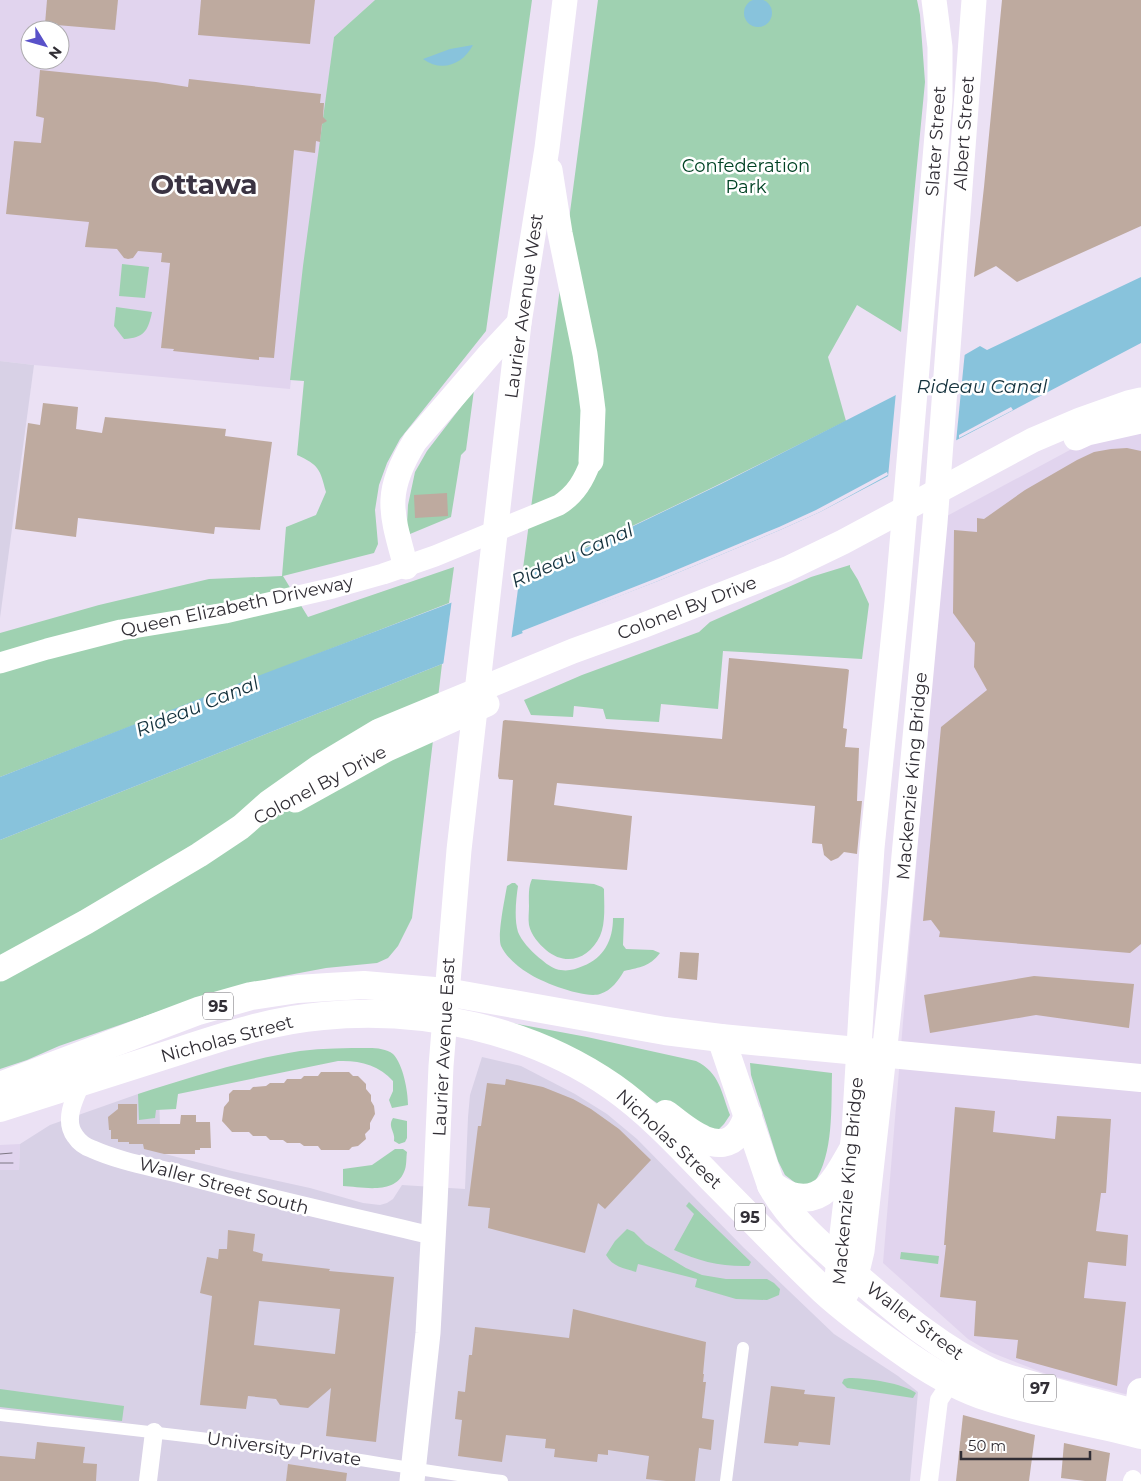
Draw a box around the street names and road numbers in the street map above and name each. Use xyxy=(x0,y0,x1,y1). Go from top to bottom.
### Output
street label: Albert Street xyxy=(949,75,979,191)
street label: Slater Street xyxy=(921,85,951,197)
street label: Laurier Avenue West xyxy=(500,212,548,400)
street label: Queen Elizabeth Driveway xyxy=(119,571,355,641)
street label: Colonel By Drive xyxy=(614,571,760,645)
street label: Mackenzie King Bridge xyxy=(892,671,932,881)
street label: Colonel By Drive xyxy=(250,741,390,829)
street label: Laurier Avenue East xyxy=(428,957,460,1137)
road number: 95 xyxy=(203,992,233,1019)
street label: Nicholas Street xyxy=(158,1011,296,1067)
street label: Mackenzie King Bridge xyxy=(828,1076,868,1286)
street label: Nicholas Street xyxy=(612,1084,726,1194)
street label: Waller Street South xyxy=(137,1153,311,1219)
road number: 95 xyxy=(735,1204,765,1230)
street label: Waller Street xyxy=(862,1277,968,1365)
road number: 97 xyxy=(1024,1375,1056,1402)
street label: University Private xyxy=(205,1427,363,1471)

